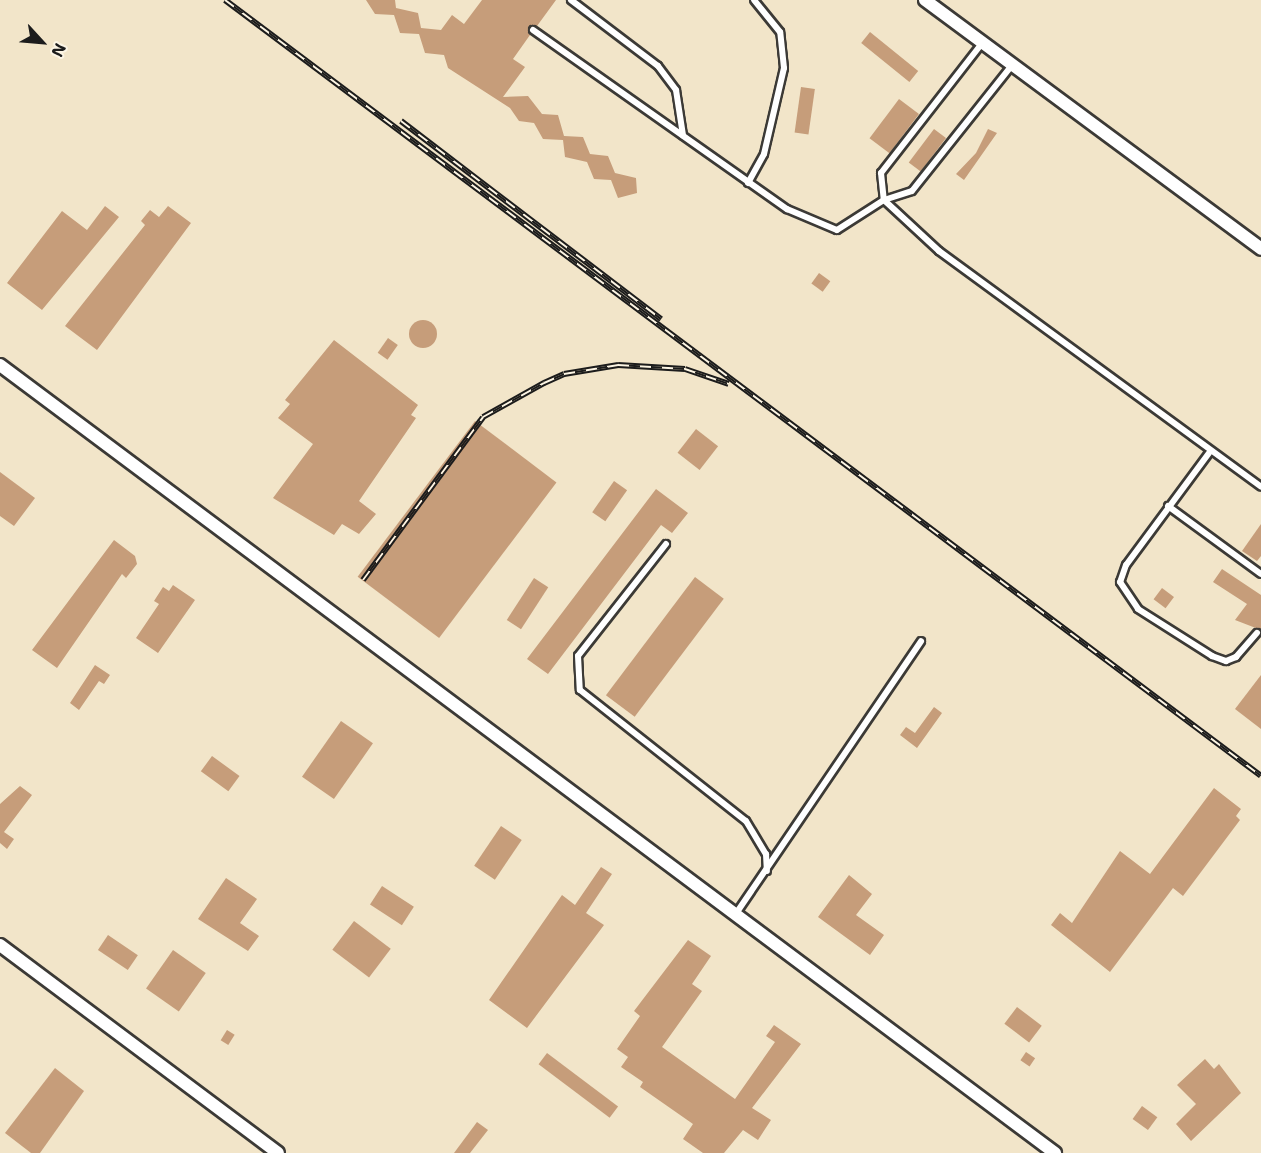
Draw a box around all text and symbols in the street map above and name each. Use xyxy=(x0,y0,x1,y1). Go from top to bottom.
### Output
north arrow xyxy=(12,12,72,72)
text: N xyxy=(46,40,71,60)

